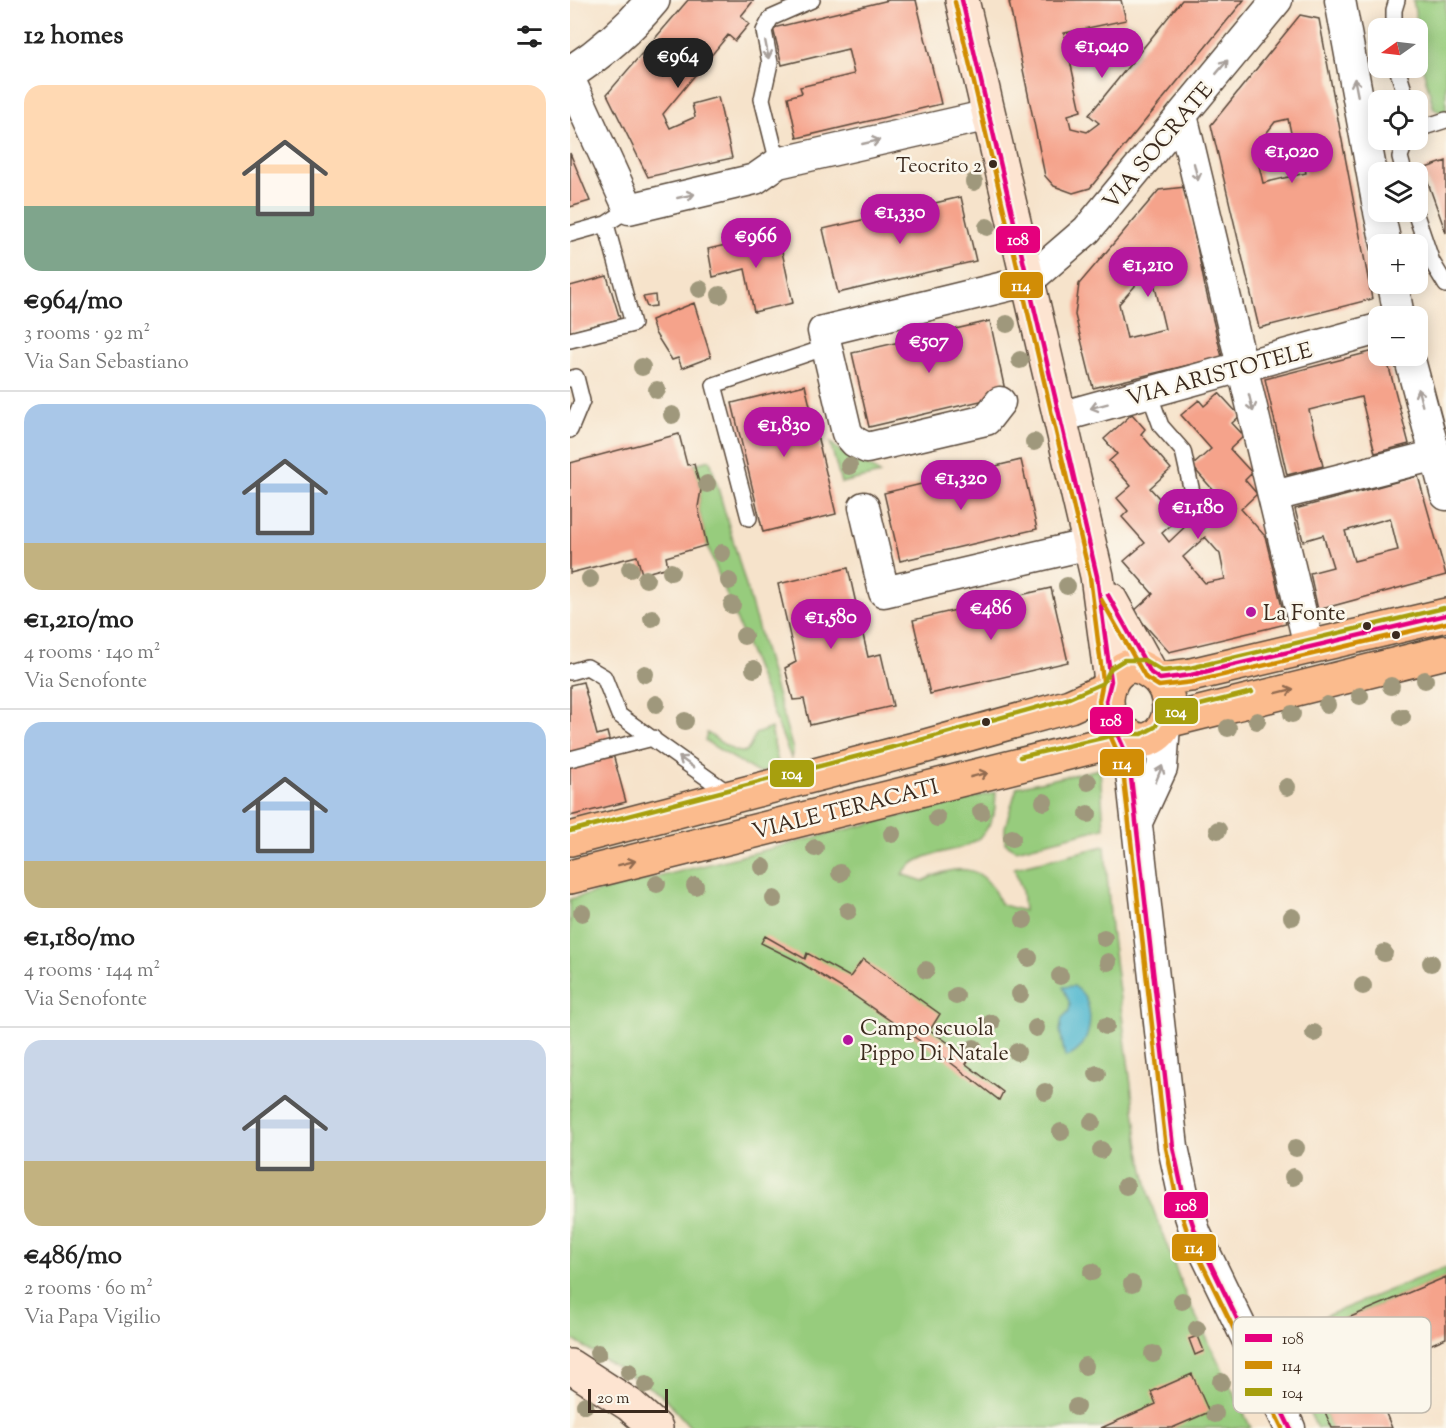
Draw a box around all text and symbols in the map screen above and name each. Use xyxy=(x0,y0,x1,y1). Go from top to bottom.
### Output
text: 12 homes xyxy=(24,18,123,55)
north arrow xyxy=(1368,18,1428,78)
map controls xyxy=(1368,18,1428,366)
icon: filters xyxy=(513,20,546,53)
pin: €1,040 xyxy=(1053,28,1151,79)
text: €1,040 xyxy=(1075,33,1129,62)
pin: €964 xyxy=(642,38,714,89)
one-way arrow xyxy=(762,40,773,60)
text: €964 xyxy=(657,43,699,72)
one-way arrow xyxy=(1215,60,1229,75)
street label: VIA SOCRATE xyxy=(1096,76,1222,218)
one-way arrow xyxy=(1350,78,1361,98)
button: locate xyxy=(1368,90,1428,150)
icon: home xyxy=(231,124,339,232)
pin: €1,020 xyxy=(1243,133,1341,184)
one-way arrow xyxy=(861,136,880,147)
text: €1,020 xyxy=(1265,138,1319,167)
place label: Teocrito 2 xyxy=(896,153,982,182)
marker: Teocrito 2 xyxy=(987,158,999,170)
one-way arrow xyxy=(1191,162,1202,181)
button: layers xyxy=(1368,162,1428,222)
one-way arrow xyxy=(676,189,695,201)
pin: €1,330 xyxy=(851,194,949,245)
text: €1,330 xyxy=(875,199,925,228)
pin: €966 xyxy=(720,218,792,269)
text: €966 xyxy=(735,223,777,252)
line badge: 108 xyxy=(995,225,1041,254)
text: 108 xyxy=(1007,230,1029,253)
button: + xyxy=(1368,234,1428,294)
pin: €1,210 xyxy=(1099,247,1197,298)
text: €1,210 xyxy=(1123,252,1173,281)
line badge: 114 xyxy=(999,271,1044,299)
text: 114 xyxy=(1012,276,1030,299)
text: €964/mo xyxy=(24,283,123,320)
button: − xyxy=(1368,306,1428,366)
text: 3 rooms · 92 m² xyxy=(24,320,150,349)
pin: €507 xyxy=(893,323,965,374)
text: €507 xyxy=(909,328,949,357)
street label: VIA ARISTOTELE xyxy=(1123,336,1316,416)
text: Via San Sebastiano xyxy=(24,349,189,378)
one-way arrow xyxy=(1414,388,1425,407)
one-way arrow xyxy=(1246,393,1258,412)
one-way arrow xyxy=(1090,401,1109,413)
pin: €1,830 xyxy=(735,407,833,458)
text: €1,830 xyxy=(758,412,810,441)
icon: home xyxy=(231,443,339,551)
pin: €1,320 xyxy=(912,460,1010,511)
text: €1,320 xyxy=(935,465,987,494)
pin: €1,180 xyxy=(1149,489,1247,540)
text: €1,180 xyxy=(1172,494,1224,523)
pin: €486 xyxy=(955,590,1027,641)
text: €486 xyxy=(970,595,1012,624)
pin: €1,580 xyxy=(782,599,880,650)
place label: La Fonte xyxy=(1263,599,1346,631)
text: €1,210/mo xyxy=(24,602,134,639)
text: €1,580 xyxy=(805,604,857,633)
marker: La Fonte xyxy=(1244,605,1258,619)
unlabelled marker xyxy=(1361,620,1373,632)
unlabelled marker xyxy=(1390,629,1402,641)
text: 4 rooms · 140 m² xyxy=(24,639,161,668)
text: Via Senofonte xyxy=(24,668,147,697)
one-way arrow xyxy=(1275,685,1294,697)
line badge: 104 xyxy=(1154,697,1199,725)
text: 104 xyxy=(1165,702,1187,725)
line badge: 108 xyxy=(1089,706,1134,735)
text: 108 xyxy=(1100,711,1122,734)
unlabelled marker xyxy=(980,716,992,728)
line badge: 114 xyxy=(1099,748,1145,777)
text: 114 xyxy=(1113,754,1131,777)
one-way arrow xyxy=(678,756,694,769)
line badge: 104 xyxy=(769,759,815,788)
icon: home xyxy=(231,761,339,869)
text: 104 xyxy=(781,764,803,787)
one-way arrow xyxy=(1154,766,1165,784)
one-way arrow xyxy=(969,769,988,781)
street label: VIALE TERACATI xyxy=(749,772,942,850)
one-way arrow xyxy=(617,857,636,868)
text: €1,180/mo xyxy=(24,920,135,957)
text: 4 rooms · 144 m² xyxy=(24,957,160,986)
text: Via Senofonte xyxy=(24,986,147,1015)
place label: Campo scuola Pippo Di Natale xyxy=(860,1014,1009,1071)
marker: Campo scuola Pippo Di Natale xyxy=(841,1033,855,1047)
icon: home xyxy=(231,1079,339,1187)
line badge: 108 xyxy=(1163,1191,1209,1219)
text: 108 xyxy=(1175,1196,1197,1219)
line badge: 114 xyxy=(1171,1233,1217,1262)
text: €486/mo xyxy=(24,1238,122,1275)
text: 114 xyxy=(1185,1238,1203,1261)
text: 2 rooms · 60 m² xyxy=(24,1275,153,1304)
text: Via Papa Vigilio xyxy=(24,1304,161,1333)
legend xyxy=(1233,1317,1431,1413)
text: 108 xyxy=(1282,1329,1304,1352)
text: 114 xyxy=(1282,1356,1301,1379)
text: 104 xyxy=(1282,1383,1303,1406)
scale bar xyxy=(588,1386,668,1414)
text: 20 m xyxy=(597,1388,630,1411)

